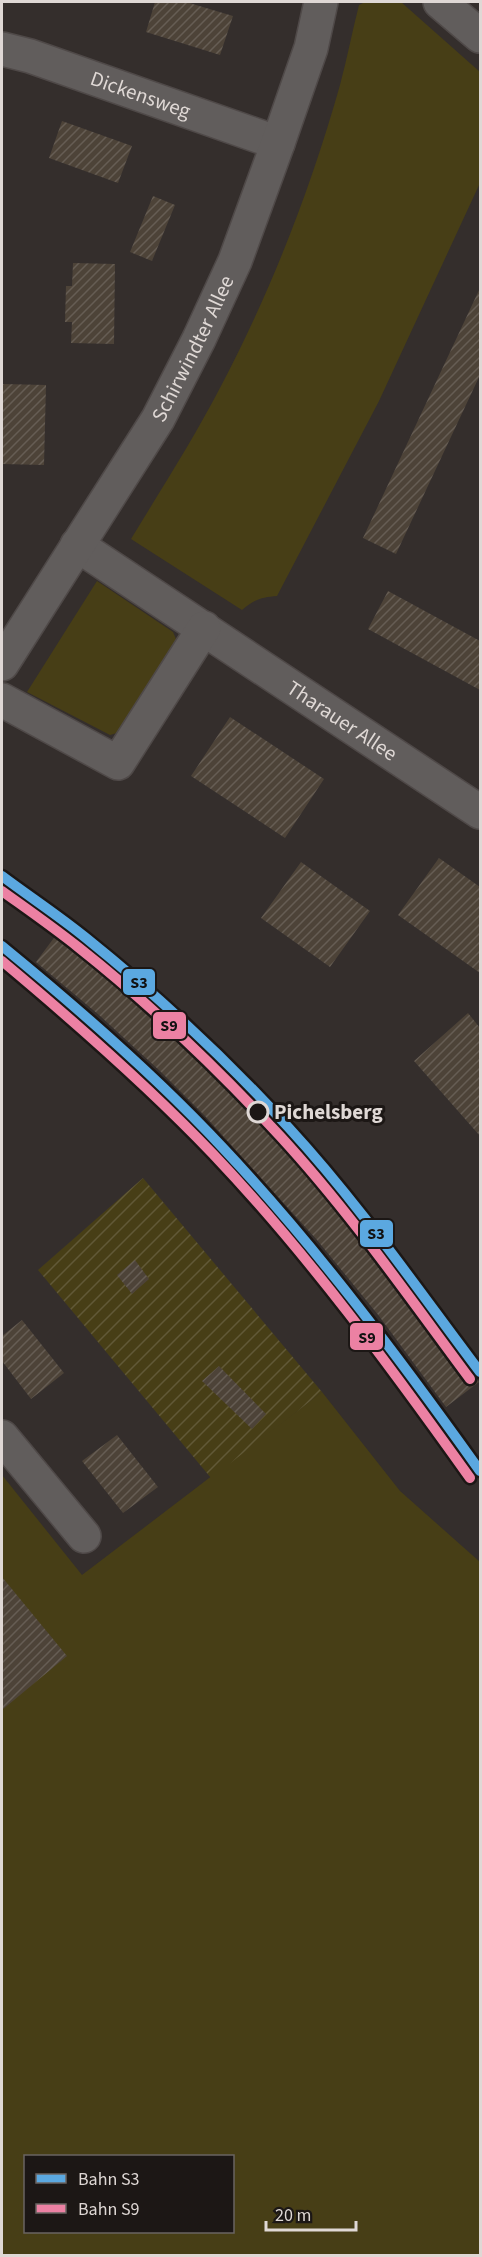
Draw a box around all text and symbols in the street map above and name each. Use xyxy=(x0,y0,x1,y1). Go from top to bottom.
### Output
street label: Dickensweg xyxy=(86,63,195,126)
street label: Schirwindter Allee xyxy=(144,270,241,427)
street label: Tharauer Allee xyxy=(281,673,403,768)
line badge: S3 xyxy=(122,968,156,996)
text: S3 xyxy=(130,972,148,994)
line badge: S9 xyxy=(152,1011,187,1040)
text: S9 xyxy=(160,1015,178,1037)
place label: Pichelsberg xyxy=(274,1097,383,1127)
marker: Pichelsberg xyxy=(247,1101,269,1123)
line badge: S3 xyxy=(359,1219,394,1248)
text: S3 xyxy=(367,1223,385,1245)
line badge: S9 xyxy=(349,1322,384,1351)
text: S9 xyxy=(358,1327,376,1349)
legend xyxy=(24,2155,234,2233)
text: Bahn S3 xyxy=(78,2167,140,2192)
scale bar xyxy=(266,2194,356,2232)
text: Bahn S9 xyxy=(78,2197,140,2222)
text: 20 m xyxy=(275,2203,311,2228)

